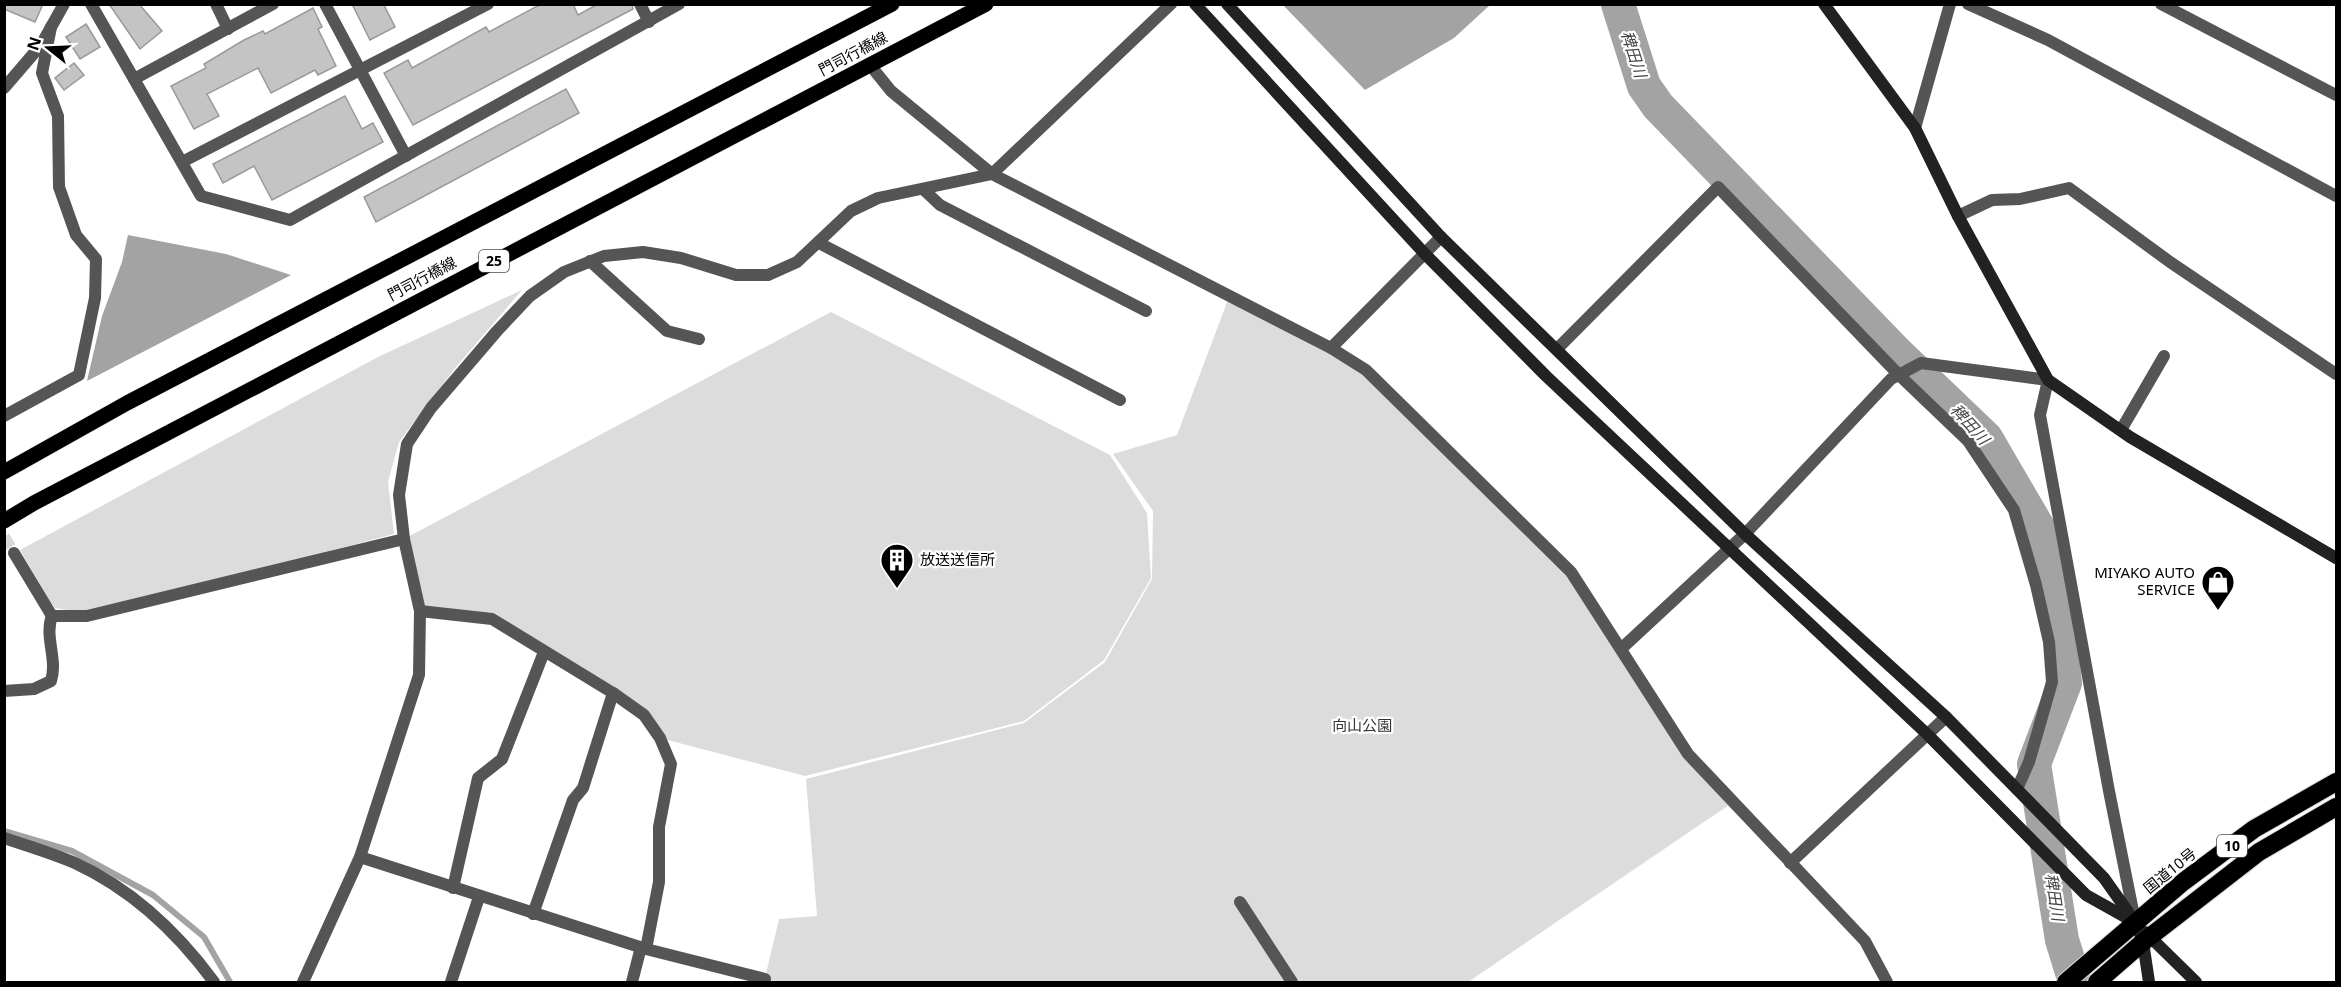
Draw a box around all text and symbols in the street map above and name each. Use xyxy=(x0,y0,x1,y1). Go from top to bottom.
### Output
north arrow xyxy=(18,18,78,78)
street label: 門司行橋線 xyxy=(815,27,890,80)
water label: 稗田川 xyxy=(1616,28,1652,82)
text: N xyxy=(21,34,46,53)
road number: 25 xyxy=(479,250,509,272)
street label: 門司行橋線 xyxy=(384,252,459,305)
water label: 稗田川 xyxy=(1946,399,1996,451)
building icon: 放送送信所 xyxy=(879,542,915,589)
place label: 放送送信所 xyxy=(920,549,995,569)
place label: MIYAKO AUTO SERVICE xyxy=(2094,562,2195,599)
shop icon: MIYAKO AUTO SERVICE xyxy=(2200,564,2236,611)
park label: 向山公園 xyxy=(1332,715,1392,735)
road number: 10 xyxy=(2217,835,2247,857)
street label: 国道10号 xyxy=(2139,843,2200,898)
water label: 稗田川 xyxy=(2040,872,2070,924)

